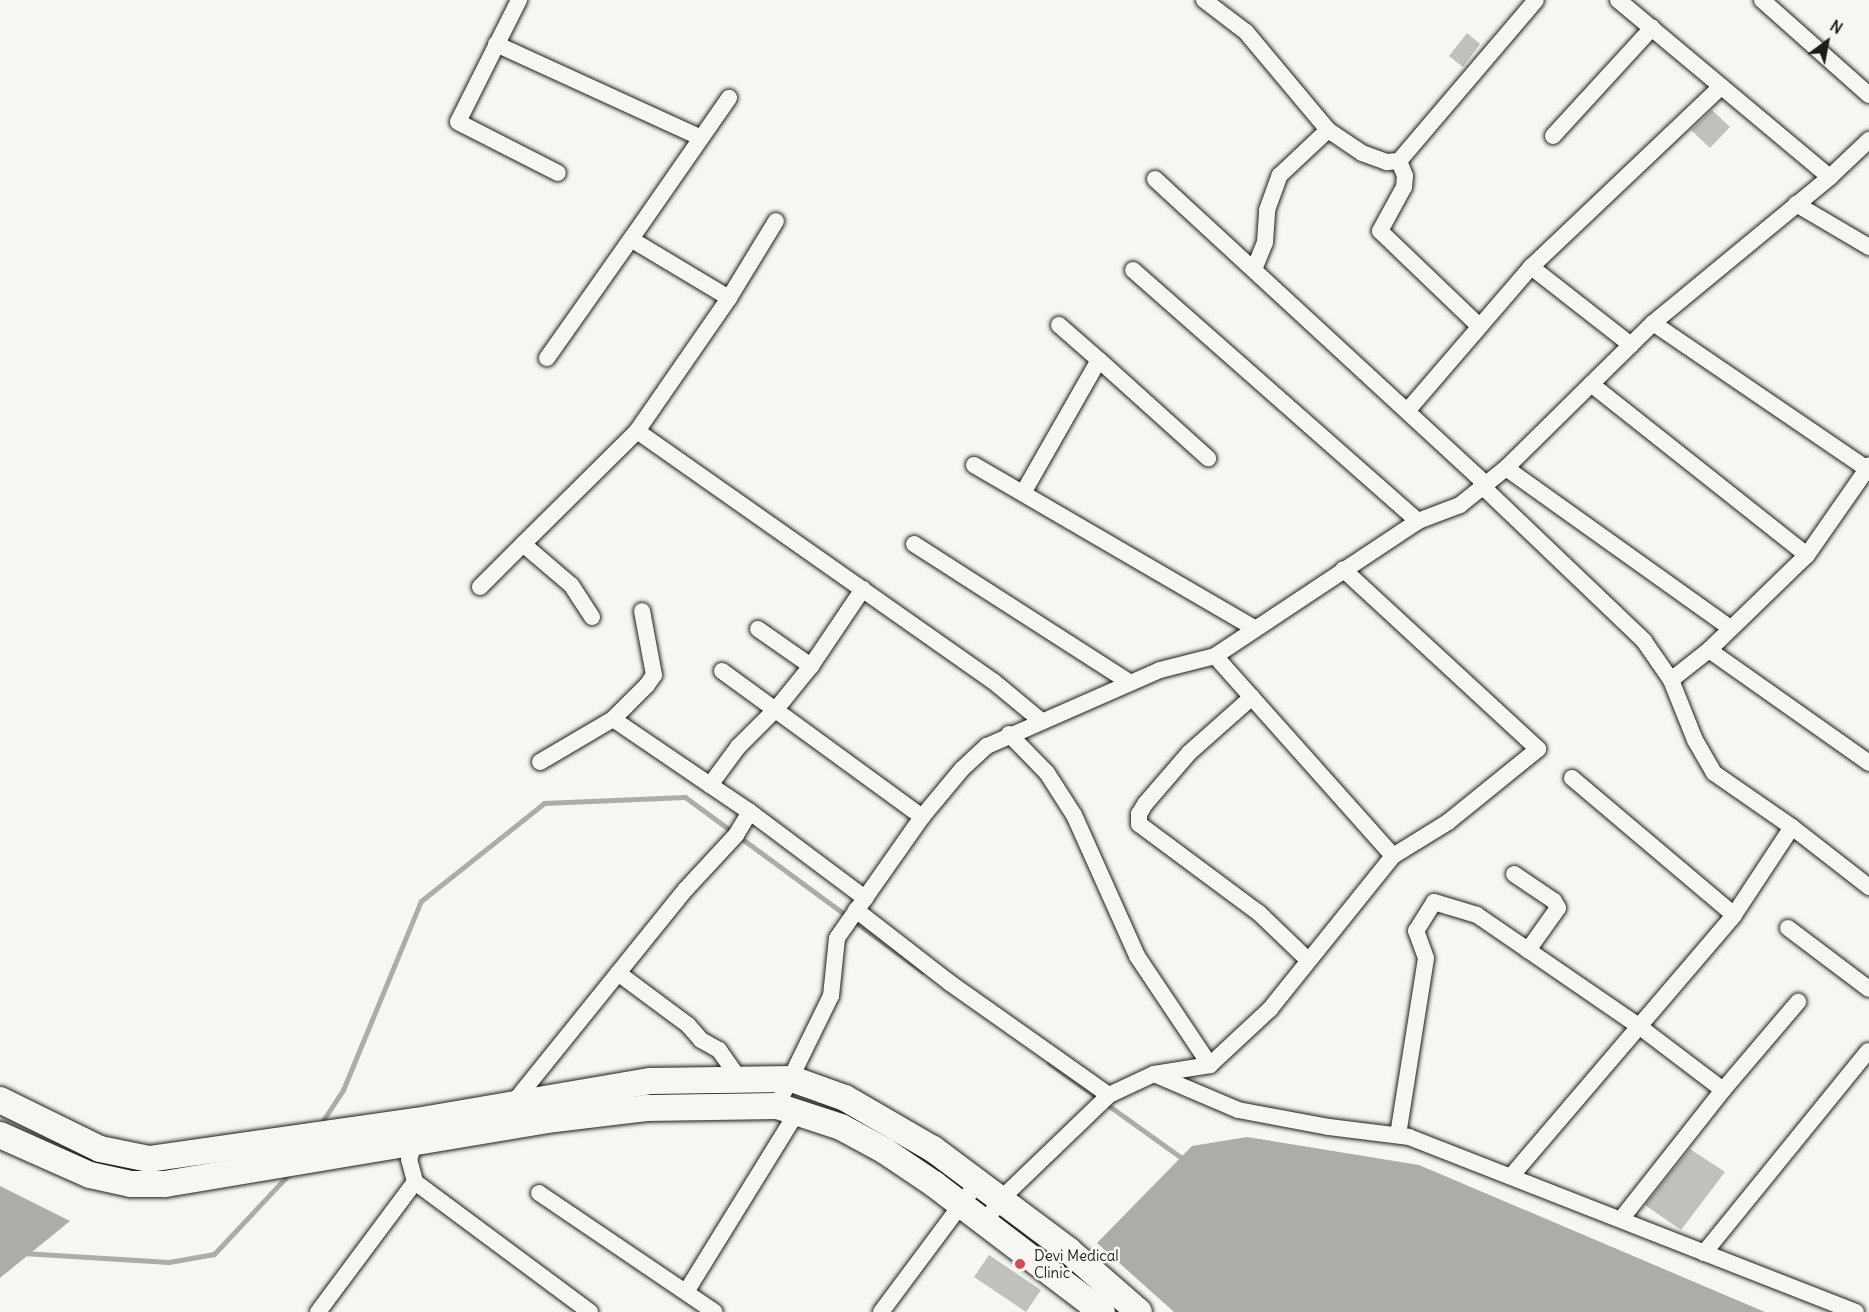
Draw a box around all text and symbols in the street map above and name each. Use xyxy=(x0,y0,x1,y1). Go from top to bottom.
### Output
north arrow xyxy=(1797,12,1857,72)
text: N xyxy=(1827,15,1847,38)
place label: Devi Medical Clinic xyxy=(1034,1246,1119,1281)
marker: Devi Medical Clinic xyxy=(1011,1255,1029,1273)

